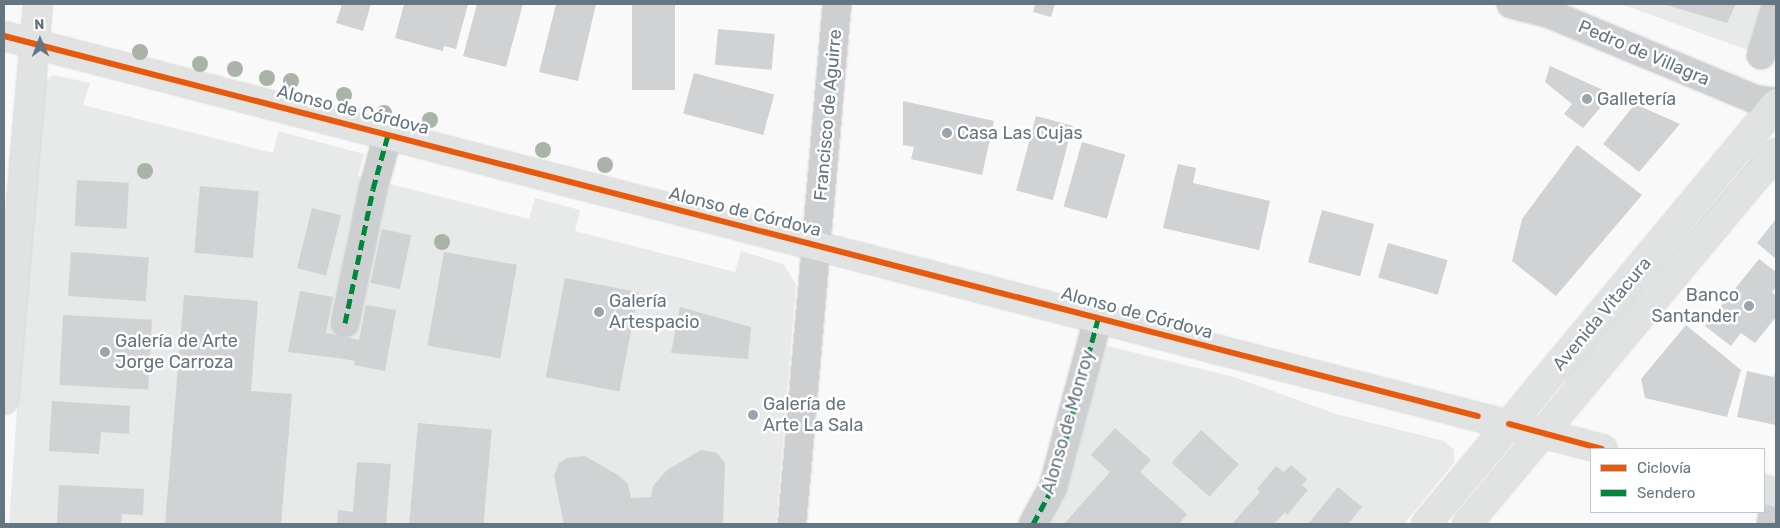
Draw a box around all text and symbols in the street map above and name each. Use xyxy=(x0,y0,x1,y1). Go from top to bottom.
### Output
north arrow xyxy=(15,15,65,65)
text: N xyxy=(34,16,45,33)
street label: Pedro de Villagra xyxy=(1575,16,1713,90)
street label: Francisco de Aguirre xyxy=(810,28,846,202)
street label: Alonso de Córdova xyxy=(275,81,431,139)
place label: Galletería xyxy=(1597,88,1676,110)
marker: Galletería xyxy=(1581,93,1593,105)
place label: Casa Las Cujas xyxy=(957,122,1083,144)
marker: Casa Las Cujas xyxy=(941,127,953,139)
street label: Alonso de Córdova xyxy=(667,183,823,241)
street label: Avenida Vitacura xyxy=(1548,253,1656,375)
street label: Alonso de Córdova xyxy=(1059,282,1215,344)
place label: Banco Santander xyxy=(1652,285,1739,328)
place label: Galería Artespacio xyxy=(609,291,699,334)
marker: Banco Santander xyxy=(1743,300,1755,312)
marker: Galería Artespacio xyxy=(593,306,605,318)
place label: Galería de Arte Jorge Carroza xyxy=(115,331,238,374)
marker: Galería de Arte Jorge Carroza xyxy=(99,346,111,358)
street label: Alonso de Monroy xyxy=(1037,347,1099,497)
place label: Galería de Arte La Sala xyxy=(763,394,863,436)
marker: Galería de Arte La Sala xyxy=(747,409,759,421)
legend xyxy=(1590,448,1765,513)
text: Ciclovía xyxy=(1637,459,1691,477)
text: Sendero xyxy=(1637,484,1695,502)

